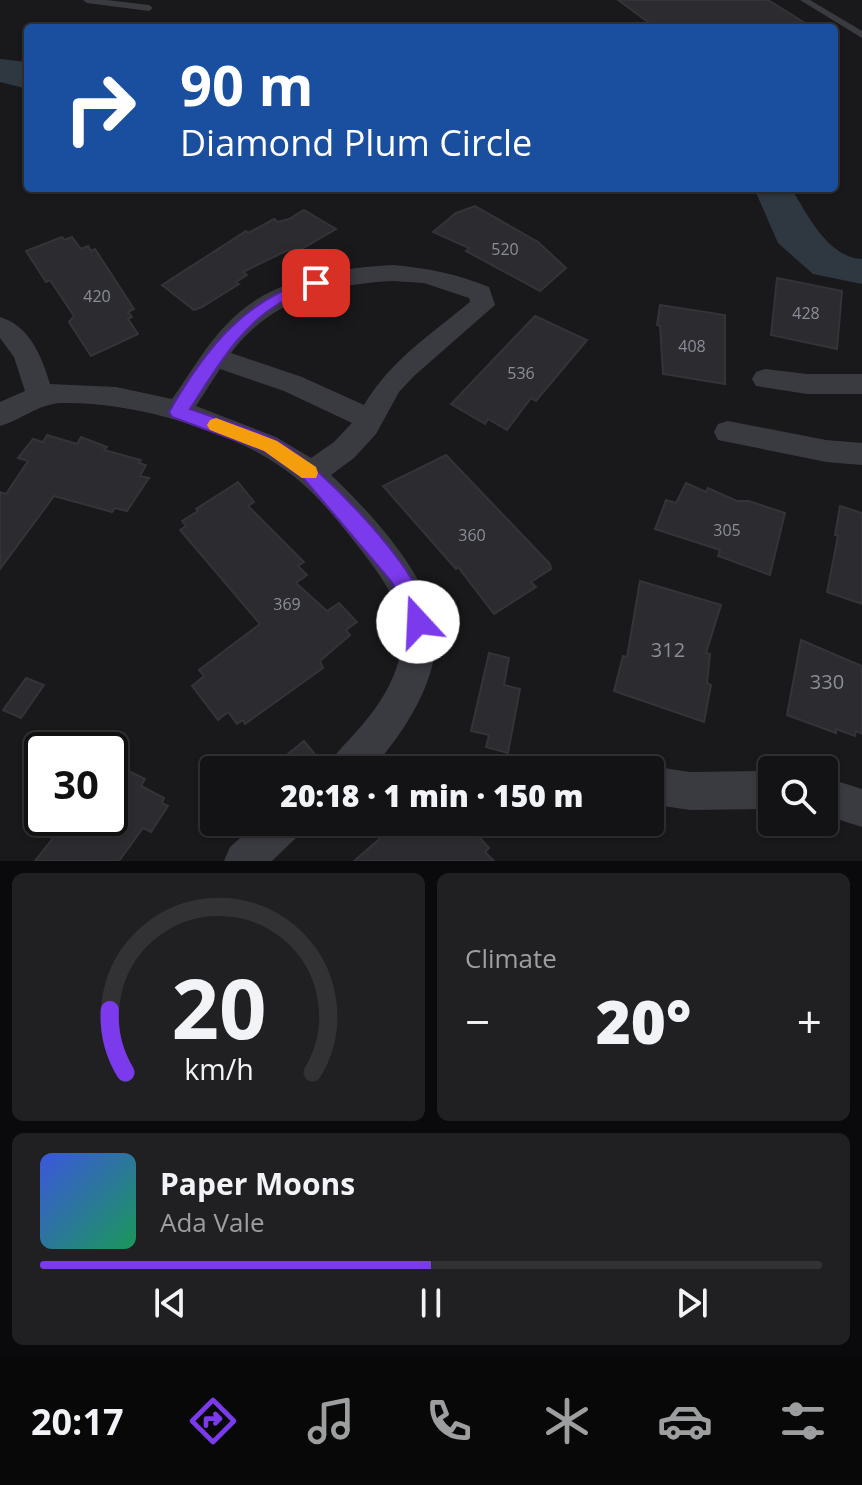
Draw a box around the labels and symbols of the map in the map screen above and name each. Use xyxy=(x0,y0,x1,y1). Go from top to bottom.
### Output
house number: 520 xyxy=(491,238,519,260)
pin xyxy=(282,249,350,317)
house number: 420 xyxy=(83,285,111,307)
house number: 428 xyxy=(792,302,820,324)
house number: 408 xyxy=(678,335,706,357)
house number: 536 xyxy=(507,362,535,384)
house number: 305 xyxy=(713,519,741,541)
house number: 360 xyxy=(458,524,486,546)
position arrow xyxy=(376,580,460,664)
house number: 369 xyxy=(273,593,301,615)
house number: 312 xyxy=(651,636,685,663)
house number: 330 xyxy=(810,668,844,695)
speed limit sign: 30 xyxy=(24,732,128,836)

